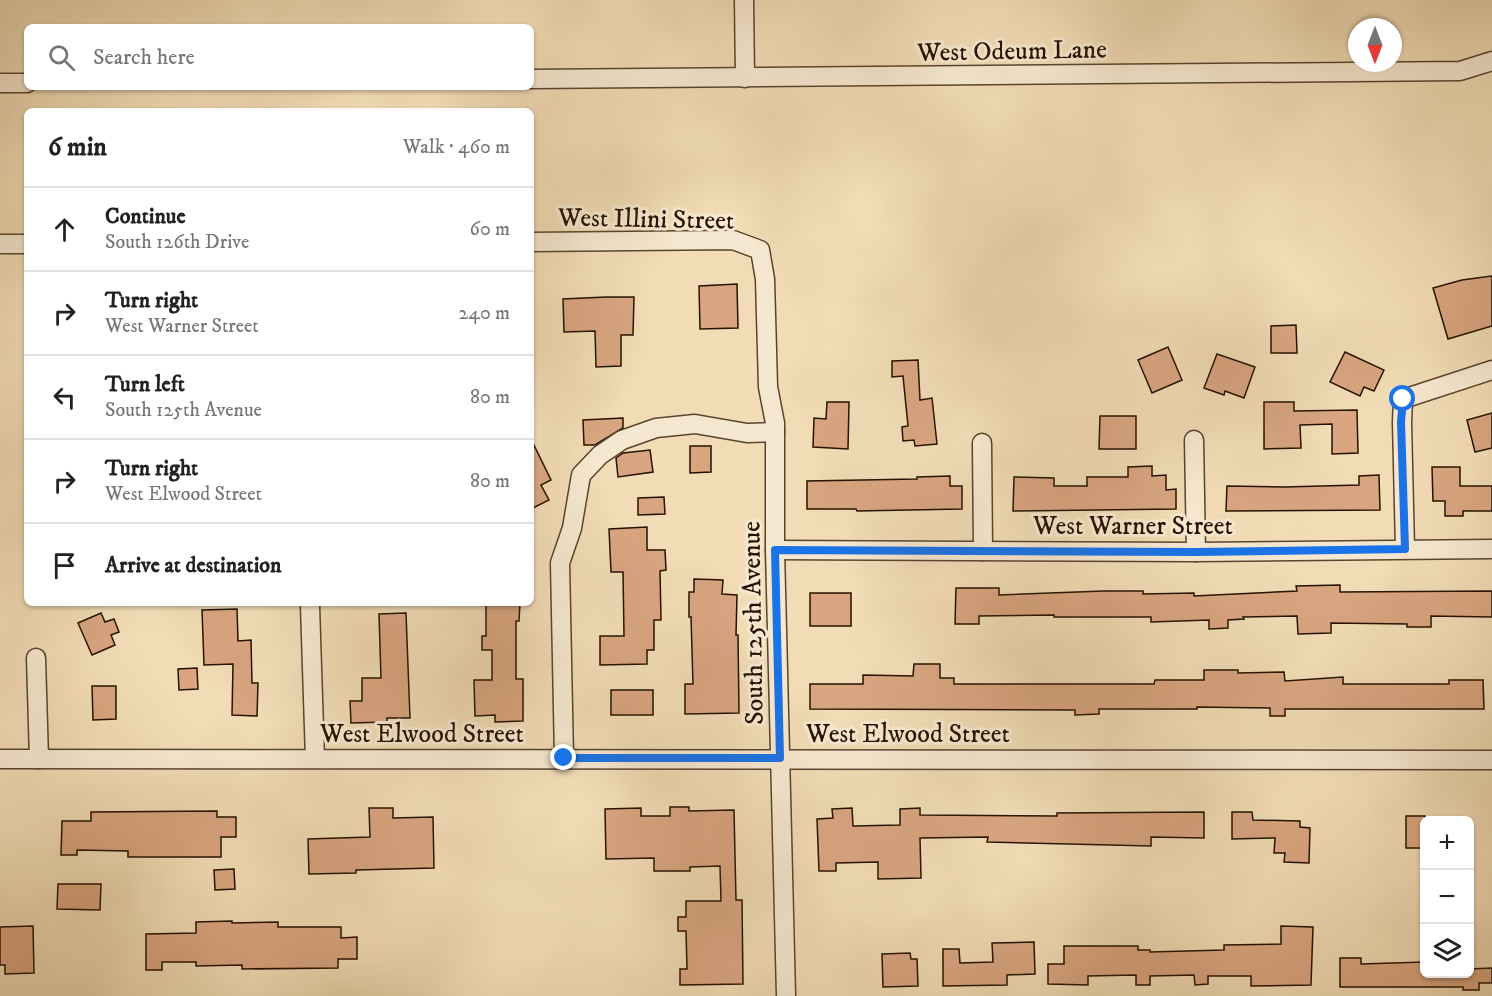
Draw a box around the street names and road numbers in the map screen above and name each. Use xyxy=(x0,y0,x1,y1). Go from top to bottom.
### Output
street label: West Odeum Lane xyxy=(916,33,1107,70)
street label: West Illini Street xyxy=(557,201,734,238)
street label: West Warner Street xyxy=(1032,510,1233,543)
street label: South 125th Avenue xyxy=(735,521,772,725)
street label: West Elwood Street xyxy=(319,718,524,751)
street label: West Elwood Street xyxy=(805,718,1010,751)

